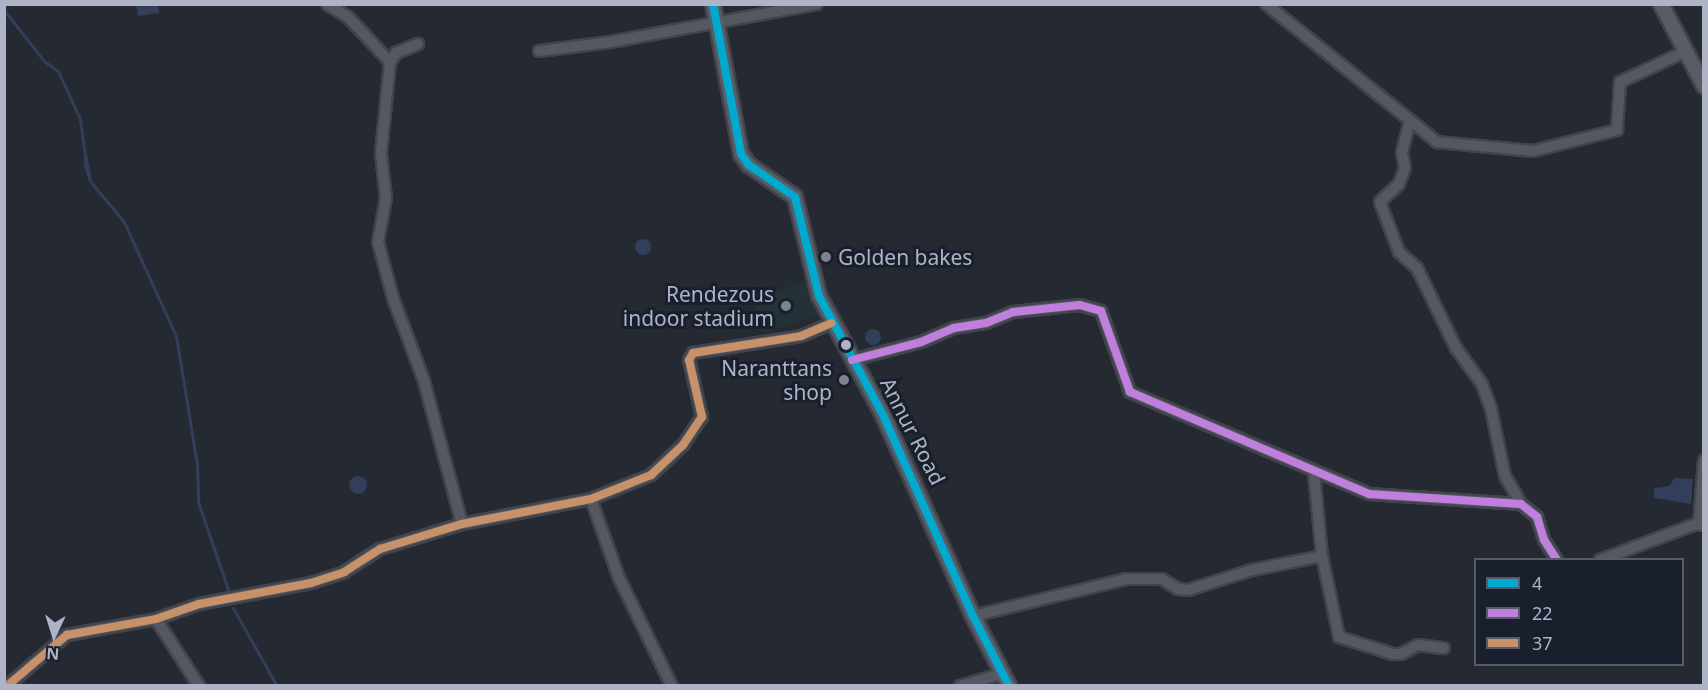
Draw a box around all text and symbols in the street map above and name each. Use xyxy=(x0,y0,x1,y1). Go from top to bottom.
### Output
place label: Golden bakes xyxy=(838,244,972,270)
marker: Golden bakes xyxy=(819,250,833,264)
place label: Rendezous indoor stadium xyxy=(623,281,774,331)
marker: Rendezous indoor stadium xyxy=(779,299,793,313)
unlabelled marker xyxy=(840,339,852,351)
place label: Naranttans shop xyxy=(721,355,832,405)
marker: Naranttans shop xyxy=(837,373,851,387)
street label: Annur Road xyxy=(875,373,951,489)
legend xyxy=(1474,558,1684,666)
text: 4 xyxy=(1532,571,1542,595)
text: 22 xyxy=(1532,601,1553,625)
north arrow xyxy=(24,606,84,666)
text: 37 xyxy=(1532,631,1553,655)
text: N xyxy=(45,643,60,665)

